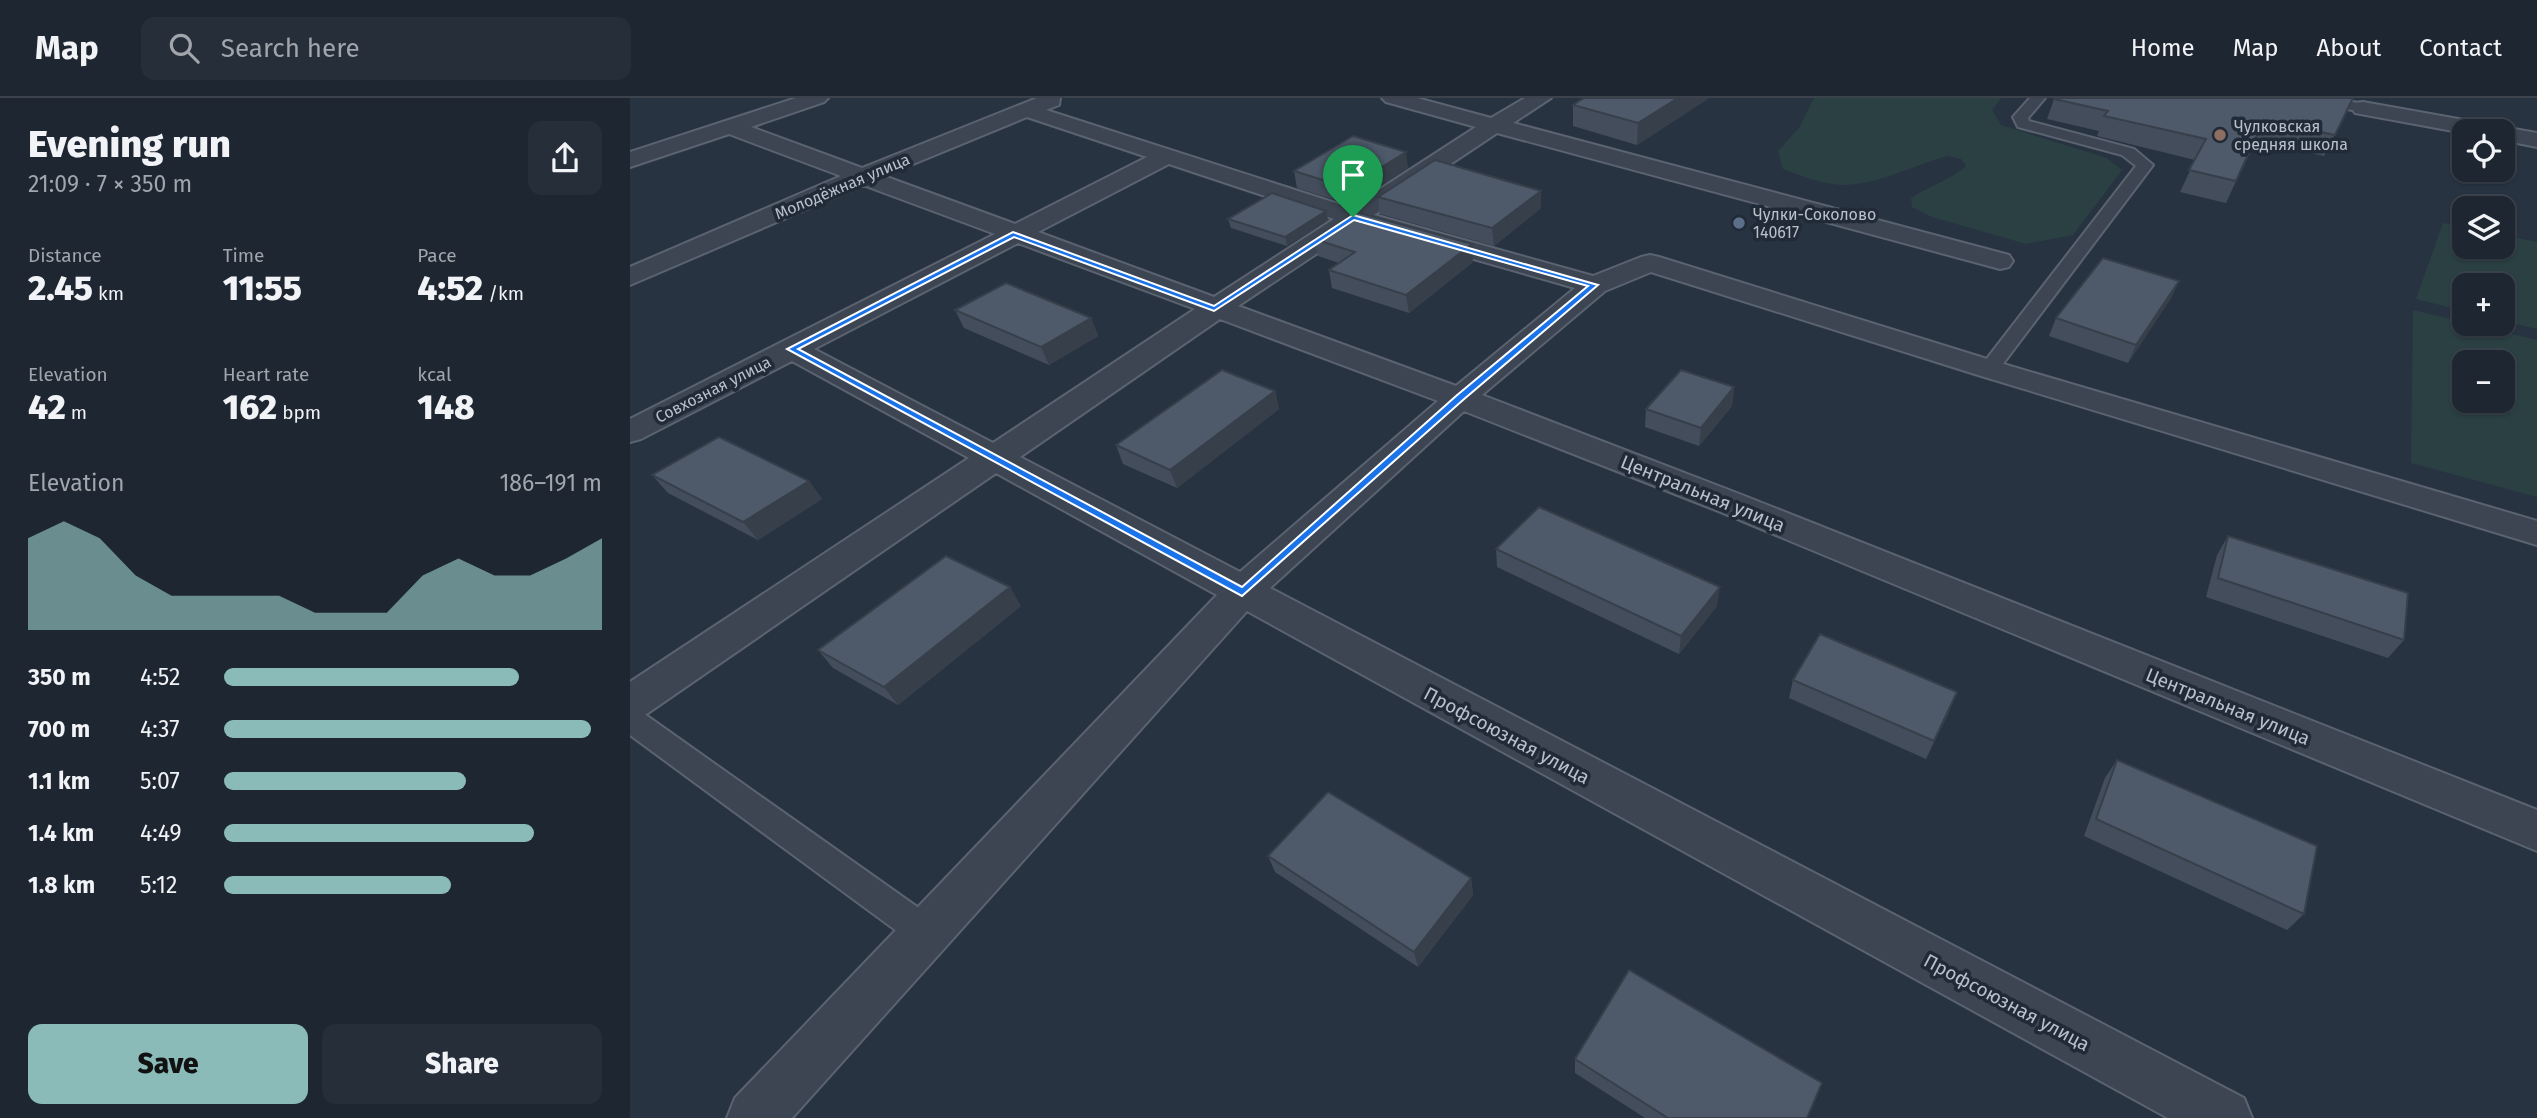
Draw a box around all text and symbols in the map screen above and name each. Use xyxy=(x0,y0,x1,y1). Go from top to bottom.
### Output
search box xyxy=(141,17,631,80)
text: Map xyxy=(35,28,99,68)
icon: search xyxy=(165,29,203,67)
text: Search here xyxy=(221,33,360,64)
text: Home xyxy=(2131,34,2195,62)
text: Map xyxy=(2233,34,2279,62)
text: About xyxy=(2317,34,2381,62)
text: Contact xyxy=(2419,34,2502,62)
place label: Чулковская средняя школа xyxy=(2234,117,2348,154)
map controls xyxy=(2452,119,2515,413)
button: locate xyxy=(2452,119,2515,182)
text: Evening run xyxy=(28,121,231,167)
button: share xyxy=(528,121,602,195)
marker: Чулковская средняя школа xyxy=(2212,127,2228,143)
pin xyxy=(1323,145,1383,217)
street label: Молодёжная улица xyxy=(772,149,913,224)
icon: arrive xyxy=(1334,156,1372,194)
text: 21:09 · 7 × 350 m xyxy=(28,170,192,198)
button: layers xyxy=(2452,196,2515,259)
place label: Чулки-Соколово 140617 xyxy=(1753,205,1876,242)
marker: Чулки-Соколово 140617 xyxy=(1731,215,1747,231)
text: Distance xyxy=(28,244,102,267)
text: Time xyxy=(223,244,264,267)
text: Pace xyxy=(417,244,457,267)
text: 2.45 xyxy=(28,267,93,309)
text: 11:55 xyxy=(223,267,302,309)
text: 4:52 xyxy=(417,267,483,309)
button: + xyxy=(2452,273,2515,336)
text: km xyxy=(93,282,124,305)
text: /km xyxy=(483,282,524,305)
button: − xyxy=(2452,350,2515,413)
street label: Совхозная улица xyxy=(652,352,774,427)
text: Elevation xyxy=(28,363,108,386)
text: Heart rate xyxy=(223,363,309,386)
text: kcal xyxy=(417,363,452,386)
text: 42 xyxy=(28,386,66,428)
text: 162 xyxy=(223,386,277,428)
text: 148 xyxy=(417,386,475,428)
text: m xyxy=(66,401,87,424)
text: bpm xyxy=(277,401,321,424)
street label: Центральная улица xyxy=(1617,450,1788,537)
text: Elevation xyxy=(28,469,124,497)
text: 186–191 m xyxy=(499,469,602,497)
text: 350 m xyxy=(28,663,91,691)
text: 4:52 xyxy=(140,663,180,691)
street label: Центральная улица xyxy=(2142,663,2313,750)
street label: Профсоюзная улица xyxy=(1420,682,1594,789)
text: 700 m xyxy=(28,715,90,743)
text: 4:37 xyxy=(140,715,180,743)
text: 1.1 km xyxy=(28,767,90,795)
text: 5:07 xyxy=(140,767,180,795)
text: 1.4 km xyxy=(28,819,94,847)
text: 4:49 xyxy=(140,819,182,847)
text: 1.8 km xyxy=(28,871,95,899)
text: 5:12 xyxy=(140,871,177,899)
street label: Профсоюзная улица xyxy=(1920,949,2094,1056)
button: Save xyxy=(28,1024,308,1104)
button: Share xyxy=(322,1024,602,1104)

